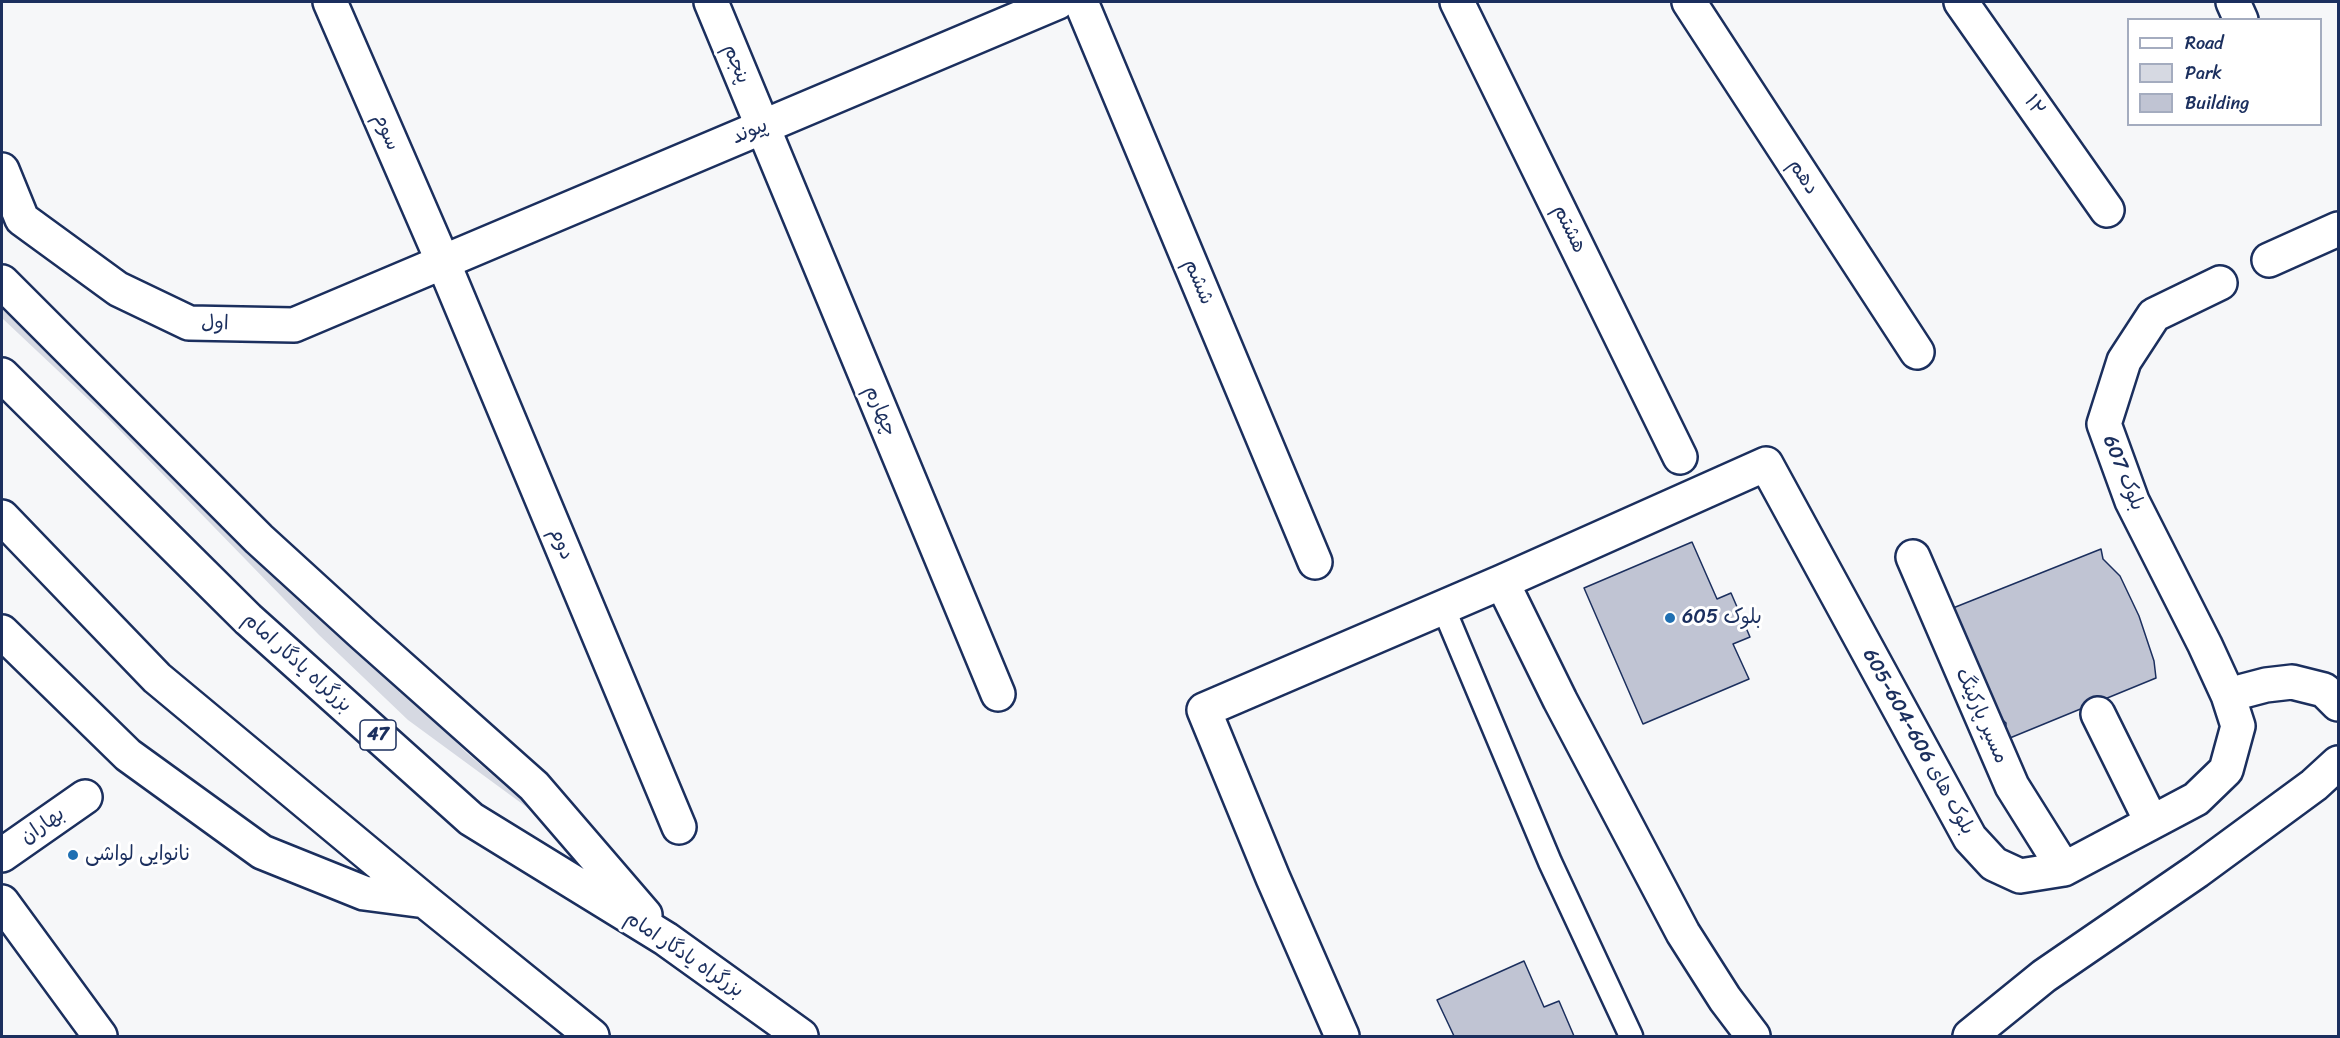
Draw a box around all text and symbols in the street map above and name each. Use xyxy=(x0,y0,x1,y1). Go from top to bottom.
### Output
legend xyxy=(2127,18,2322,126)
text: Road xyxy=(2185,27,2224,59)
street label: پنجم xyxy=(717,41,755,87)
text: Park xyxy=(2185,57,2222,89)
text: Building xyxy=(2185,87,2249,119)
street label: ۱۲ xyxy=(2018,91,2050,121)
street label: سوم xyxy=(368,110,404,154)
street label: پیوند xyxy=(728,114,772,150)
street label: دهم xyxy=(1783,155,1823,199)
street label: هشتم xyxy=(1547,201,1591,257)
street label: ششم xyxy=(1178,256,1218,308)
street label: اول xyxy=(201,312,229,336)
street label: چهارم xyxy=(859,382,901,440)
street label: بلوک 607 xyxy=(2097,432,2149,514)
street label: دوم xyxy=(544,524,578,564)
place label: بلوک 605 xyxy=(1682,606,1762,630)
street label: بزرگراه یادگار امام xyxy=(238,608,356,718)
marker: بلوک 605 xyxy=(1663,611,1677,625)
street label: بلوک های 606-604-605 xyxy=(1857,645,1979,839)
street label: مسیر پارکینگ xyxy=(1949,665,2013,767)
road number: 47 xyxy=(360,720,396,750)
street label: بهاران xyxy=(16,802,70,850)
place label: نانوایی لواشی xyxy=(85,843,191,867)
marker: نانوایی لواشی xyxy=(66,848,80,862)
street label: بزرگراه یادگار امام xyxy=(620,906,748,1004)

